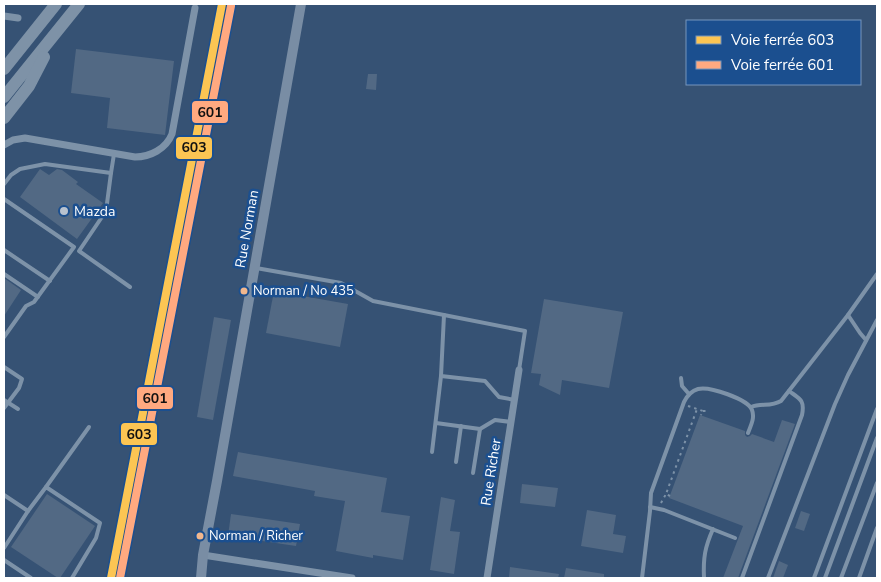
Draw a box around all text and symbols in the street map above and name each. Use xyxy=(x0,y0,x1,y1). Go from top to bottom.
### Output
legend xyxy=(686,20,861,85)
text: Voie ferrée 603 xyxy=(730,30,834,50)
text: Voie ferrée 601 xyxy=(730,55,834,75)
line badge: 601 xyxy=(191,100,229,124)
text: 601 xyxy=(197,103,223,122)
line badge: 603 xyxy=(175,136,213,160)
text: 603 xyxy=(181,138,207,157)
street label: Rue Norman xyxy=(231,189,263,269)
place label: Mazda xyxy=(74,202,115,221)
marker: Mazda xyxy=(58,205,70,217)
place label: Norman / No 435 xyxy=(253,282,354,300)
marker: Norman / No 435 xyxy=(239,286,249,296)
line badge: 601 xyxy=(136,386,174,410)
text: 601 xyxy=(142,389,168,408)
line badge: 603 xyxy=(120,422,158,446)
text: 603 xyxy=(126,425,152,444)
street label: Rue Richer xyxy=(476,437,506,507)
place label: Norman / Richer xyxy=(209,527,303,545)
marker: Norman / Richer xyxy=(195,531,205,541)

